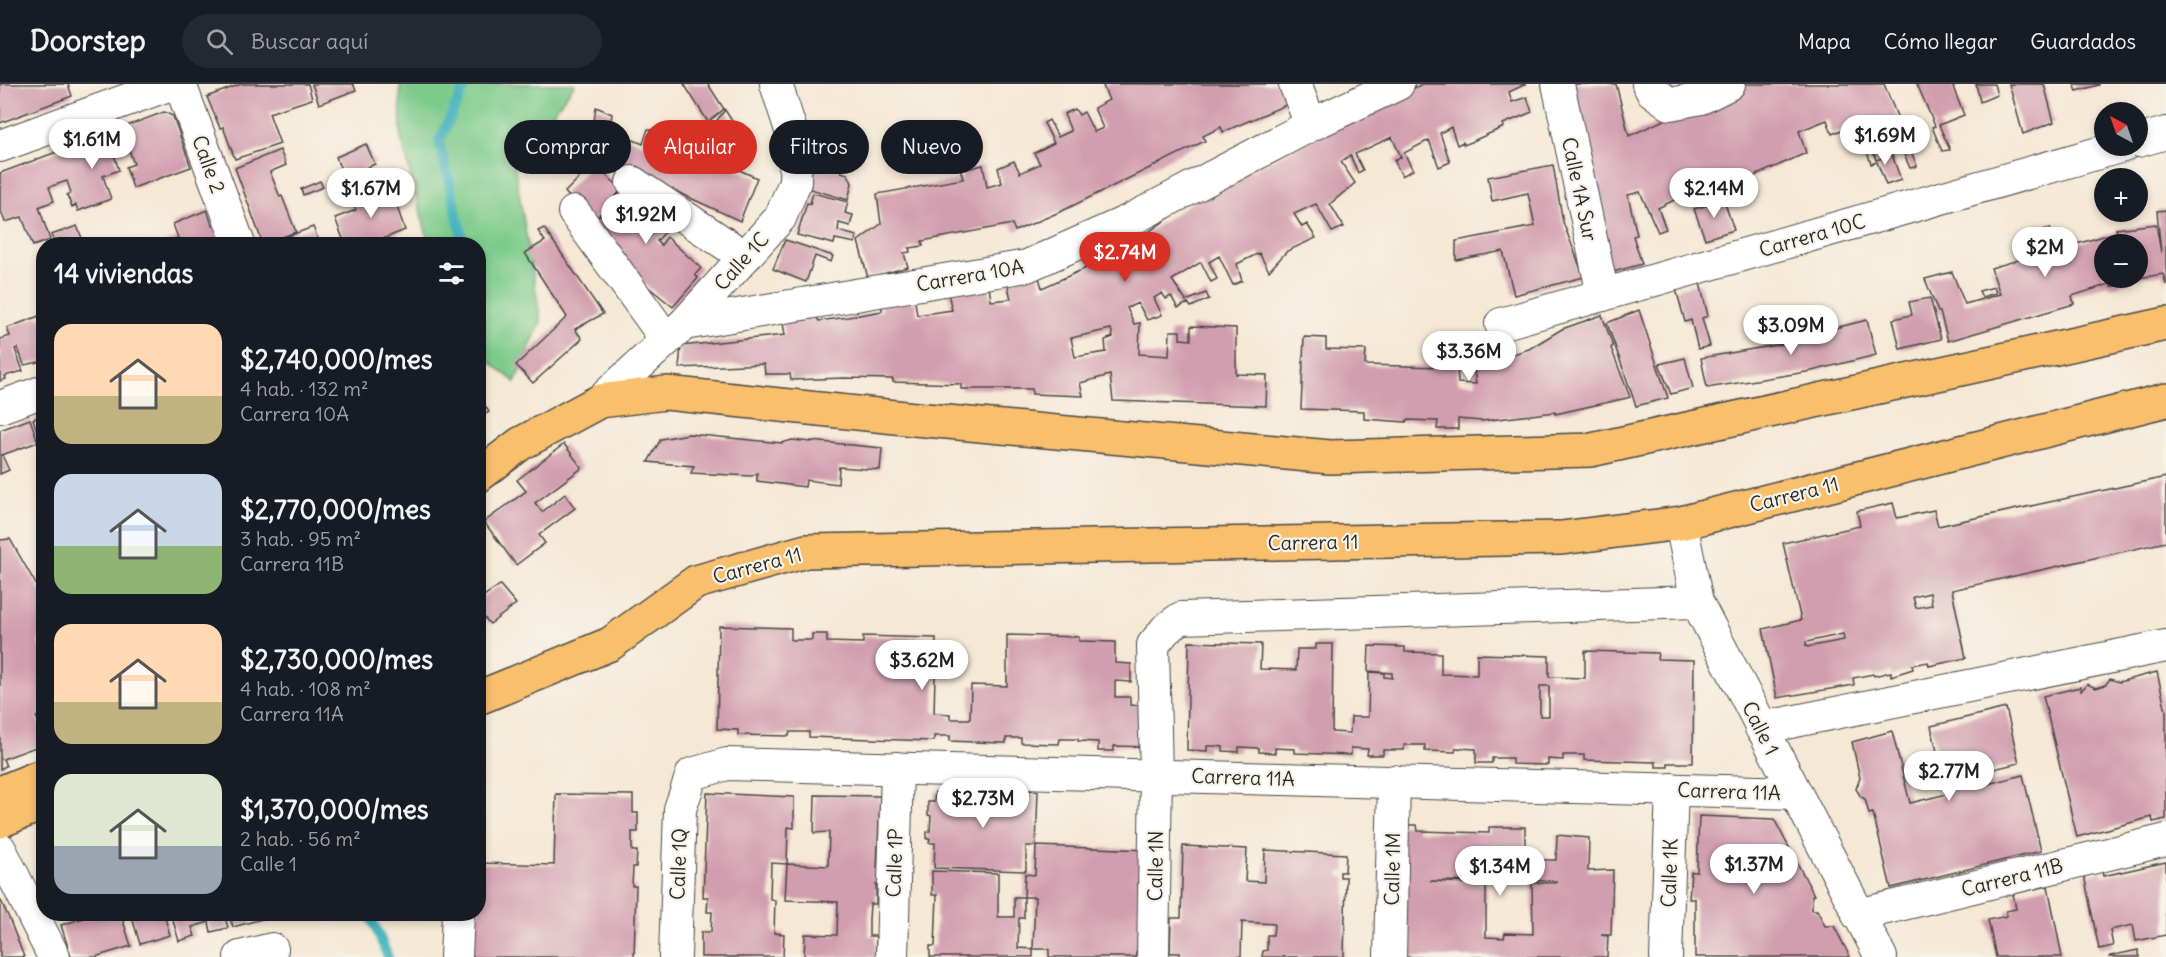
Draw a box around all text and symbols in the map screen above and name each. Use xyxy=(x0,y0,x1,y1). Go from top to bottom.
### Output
search box xyxy=(182,14,602,68)
text: Doorstep xyxy=(30,23,146,59)
icon: search xyxy=(203,25,236,58)
text: Buscar aquí xyxy=(251,27,368,55)
text: Mapa xyxy=(1798,28,1851,55)
text: Cómo llegar xyxy=(1884,28,1997,55)
text: Guardados xyxy=(2030,28,2136,55)
north arrow xyxy=(2094,102,2148,156)
map controls xyxy=(2094,102,2148,288)
pin: $1.69M xyxy=(1836,115,1934,166)
pin: $1.61M xyxy=(43,119,141,170)
chip: Comprar xyxy=(504,120,631,174)
chip: Alquilar xyxy=(643,120,757,174)
chip: Filtros xyxy=(769,120,869,174)
chip: Nuevo xyxy=(881,120,983,174)
text: $1.69M xyxy=(1854,122,1916,147)
text: $1.61M xyxy=(63,126,121,151)
street label: Calle 2 xyxy=(187,132,231,196)
street label: Calle 1A Sur xyxy=(1557,135,1603,243)
pin: $1.67M xyxy=(322,168,420,219)
pin: $2.14M xyxy=(1665,168,1763,219)
button: + xyxy=(2094,168,2148,222)
text: $1.67M xyxy=(341,175,401,200)
text: $2.14M xyxy=(1683,175,1745,200)
pin: $1.92M xyxy=(597,194,695,245)
text: $1.92M xyxy=(615,201,677,226)
street label: Carrera 10C xyxy=(1756,208,1868,262)
street label: Calle 1C xyxy=(708,227,774,295)
pin: $2M xyxy=(2016,227,2074,278)
pin: $2.74M xyxy=(1076,232,1174,283)
text: $2M xyxy=(2026,234,2064,259)
button: − xyxy=(2094,234,2148,288)
text: $2.74M xyxy=(1093,239,1157,264)
street label: Carrera 10A xyxy=(914,253,1026,297)
text: 14 viviendas xyxy=(54,257,193,290)
icon: filters xyxy=(435,257,468,290)
pin: $3.09M xyxy=(1742,305,1840,356)
text: $3.09M xyxy=(1757,312,1825,337)
pin: $3.36M xyxy=(1420,331,1518,382)
text: $3.36M xyxy=(1436,338,1502,363)
text: $2,740,000/mes xyxy=(240,343,433,376)
icon: home xyxy=(102,348,174,420)
text: 4 hab. · 132 m² xyxy=(240,376,368,401)
text: Carrera 10A xyxy=(240,401,349,426)
street label: Carrera 11 xyxy=(1747,471,1841,517)
text: $2,770,000/mes xyxy=(240,493,431,526)
icon: home xyxy=(102,498,174,570)
text: 3 hab. · 95 m² xyxy=(240,526,361,551)
street label: Carrera 11 xyxy=(1267,529,1359,555)
street label: Carrera 11 xyxy=(710,541,804,589)
text: Carrera 11B xyxy=(240,551,344,576)
pin: $3.62M xyxy=(873,640,971,691)
text: $2,730,000/mes xyxy=(240,643,433,676)
text: $3.62M xyxy=(889,647,955,672)
icon: home xyxy=(102,648,174,720)
text: 4 hab. · 108 m² xyxy=(240,676,371,701)
street label: Calle 1 xyxy=(1737,697,1785,759)
text: Carrera 11A xyxy=(240,701,344,726)
pin: $2.77M xyxy=(1900,751,1998,802)
text: $2.77M xyxy=(1918,758,1980,783)
street label: Carrera 11A xyxy=(1191,763,1295,791)
street label: Carrera 11A xyxy=(1677,777,1781,805)
pin: $2.73M xyxy=(934,778,1032,829)
text: $2.73M xyxy=(951,785,1015,810)
text: $1,370,000/mes xyxy=(240,793,429,826)
icon: home xyxy=(102,798,174,870)
text: 2 hab. · 56 m² xyxy=(240,826,361,851)
street label: Calle 1Q xyxy=(664,828,692,900)
street label: Calle 1P xyxy=(880,828,908,898)
street label: Calle 1N xyxy=(1142,830,1168,902)
street label: Calle 1M xyxy=(1379,832,1405,906)
street label: Calle 1K xyxy=(1655,837,1683,908)
pin: $1.37M xyxy=(1705,844,1803,895)
pin: $1.34M xyxy=(1451,846,1549,897)
text: Calle 1 xyxy=(240,851,297,876)
text: $1.37M xyxy=(1724,851,1784,876)
street label: Carrera 11B xyxy=(1959,852,2065,902)
text: $1.34M xyxy=(1469,853,1531,878)

